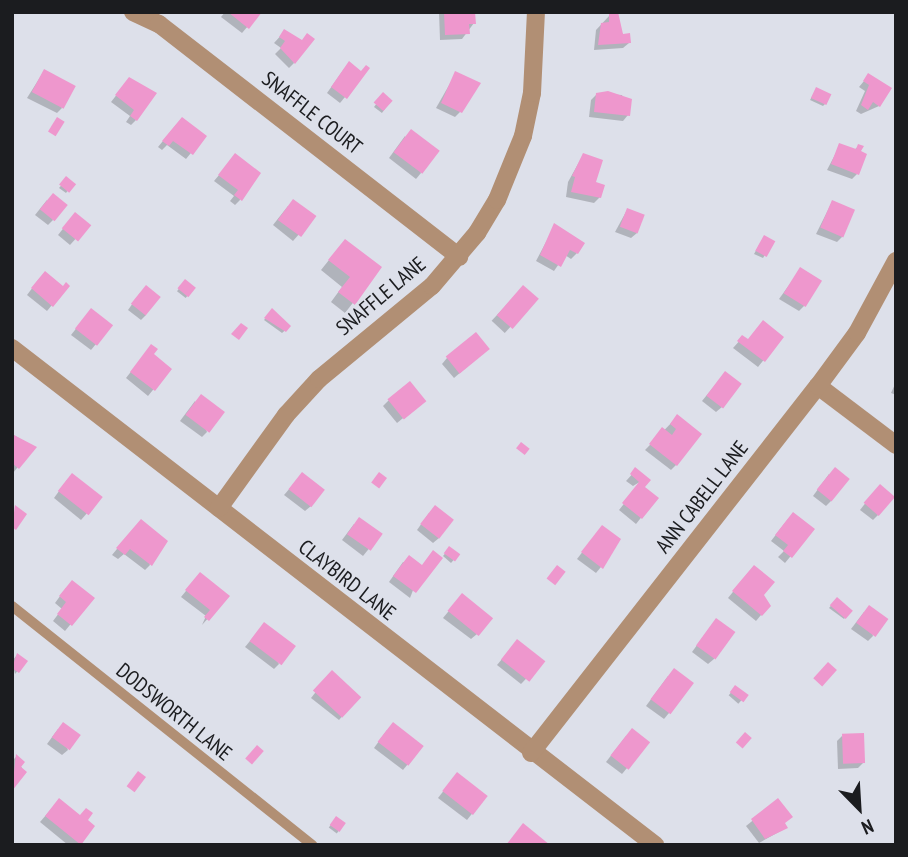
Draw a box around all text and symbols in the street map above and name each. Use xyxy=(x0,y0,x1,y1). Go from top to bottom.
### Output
street label: SNAFFLE COURT xyxy=(257,66,367,160)
street label: SNAFFLE LANE xyxy=(331,251,431,341)
street label: ANN CABELL LANE xyxy=(650,436,754,558)
street label: CLAYBIRD LANE xyxy=(293,534,401,626)
street label: DODSWORTH LANE xyxy=(111,658,237,766)
north arrow xyxy=(824,773,894,843)
text: N xyxy=(858,814,877,840)

